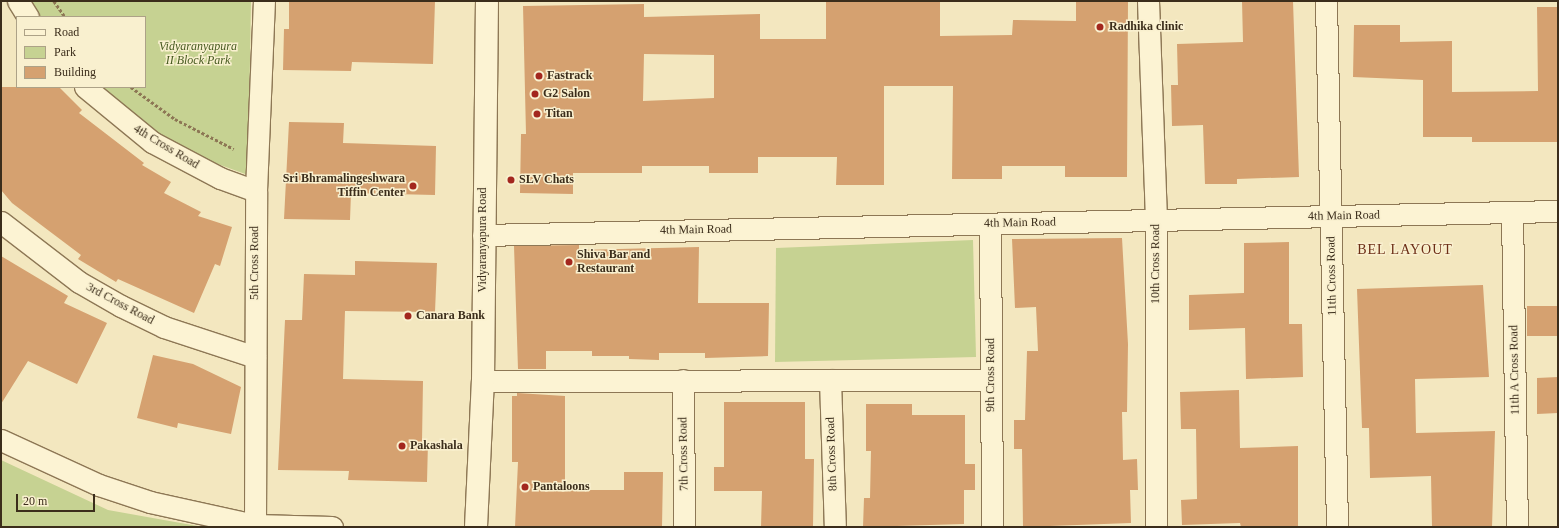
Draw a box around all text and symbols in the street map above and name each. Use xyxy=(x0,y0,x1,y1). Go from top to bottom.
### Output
legend xyxy=(16,16,146,88)
place label: Radhika clinic xyxy=(1109,20,1183,34)
marker: Radhika clinic xyxy=(1094,21,1106,33)
text: Road xyxy=(54,25,79,39)
park label: Vidyaranyapura II Block Park xyxy=(159,40,237,68)
text: Park xyxy=(54,45,76,59)
text: Building xyxy=(54,65,96,79)
place label: Fastrack xyxy=(547,69,592,83)
marker: Fastrack xyxy=(534,71,544,81)
place label: G2 Salon xyxy=(543,87,590,101)
marker: G2 Salon xyxy=(530,89,540,99)
place label: Titan xyxy=(545,107,573,121)
marker: Titan xyxy=(532,109,542,119)
street label: 4th Cross Road xyxy=(131,122,201,172)
place label: Sri Bhramalingeshwara Tiffin Center xyxy=(283,172,405,200)
place label: SLV Chats xyxy=(519,173,574,187)
marker: SLV Chats xyxy=(506,175,516,185)
marker: Sri Bhramalingeshwara Tiffin Center xyxy=(408,181,418,191)
street label: Vidyaranyapura Road xyxy=(476,188,490,292)
street label: 4th Main Road xyxy=(1308,208,1380,224)
street label: 4th Main Road xyxy=(984,215,1056,231)
street label: 4th Main Road xyxy=(660,222,732,238)
street label: 10th Cross Road xyxy=(1149,224,1163,304)
street label: 5th Cross Road xyxy=(248,226,262,300)
street label: 11th Cross Road xyxy=(1324,236,1340,316)
district label: BEL LAYOUT xyxy=(1357,242,1453,258)
place label: Shiva Bar and Restaurant xyxy=(577,248,650,276)
marker: Shiva Bar and Restaurant xyxy=(564,257,574,267)
street label: 3rd Cross Road xyxy=(84,280,156,328)
place label: Canara Bank xyxy=(416,309,485,323)
marker: Canara Bank xyxy=(403,311,413,321)
street label: 11th A Cross Road xyxy=(1507,324,1523,416)
street label: 9th Cross Road xyxy=(984,338,998,412)
street label: 7th Cross Road xyxy=(676,417,692,491)
street label: 8th Cross Road xyxy=(824,417,840,491)
place label: Pakashala xyxy=(410,439,463,453)
marker: Pakashala xyxy=(397,441,407,451)
place label: Pantaloons xyxy=(533,480,590,494)
marker: Pantaloons xyxy=(520,482,530,492)
scale bar xyxy=(18,486,97,512)
text: 20 m xyxy=(23,494,47,508)

